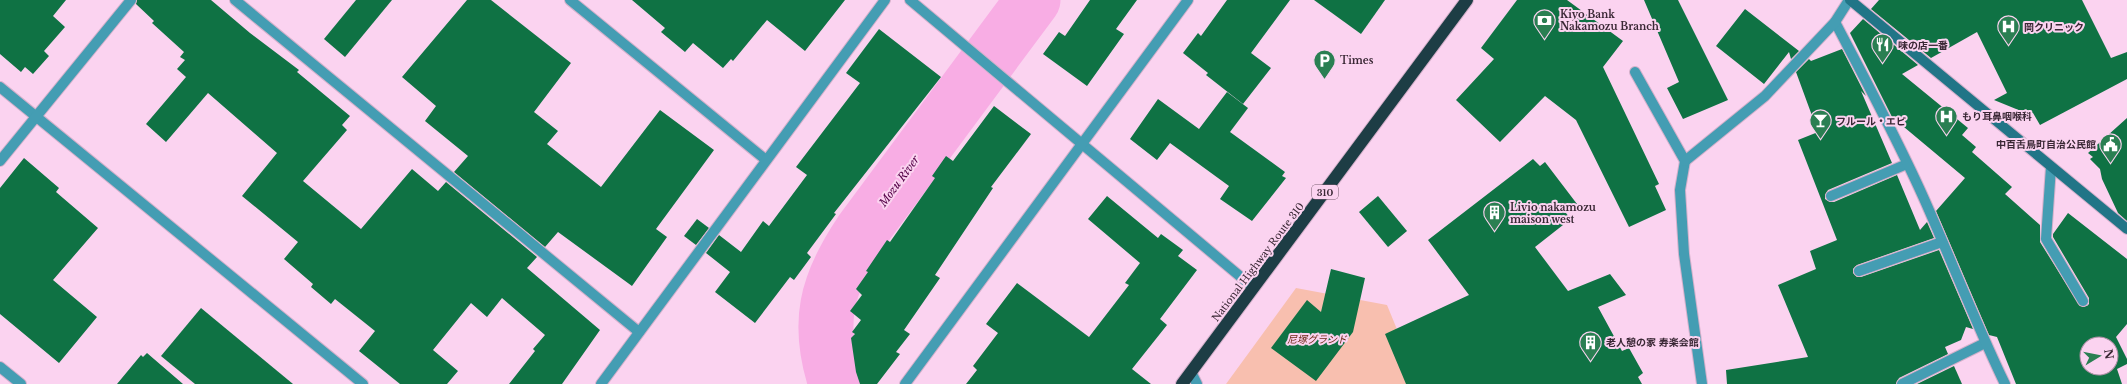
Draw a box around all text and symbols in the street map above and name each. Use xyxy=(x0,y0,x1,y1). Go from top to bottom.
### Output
bank icon: Kiyo Bank Nakamozu Branch xyxy=(1532,7,1558,40)
place label: Kiyo Bank Nakamozu Branch xyxy=(1560,8,1660,33)
hospital icon: 岡クリニック xyxy=(1995,14,2021,47)
place label: 岡クリニック xyxy=(2024,21,2084,34)
restaurant icon: 味の店一番 xyxy=(1870,32,1896,65)
place label: 味の店一番 xyxy=(1898,39,1948,52)
parking icon: Times xyxy=(1311,47,1337,80)
place label: Times xyxy=(1340,54,1374,67)
hospital icon: もり耳鼻咽喉科 xyxy=(1934,103,1960,136)
bar icon: フルール・エピ xyxy=(1808,108,1834,141)
place label: もり耳鼻咽喉科 xyxy=(1962,110,2032,123)
place label: フルール・エピ xyxy=(1836,115,1906,128)
public building icon: 中百舌鳥町自治公民館 xyxy=(2098,131,2124,164)
place label: 中百舌鳥町自治公民館 xyxy=(1996,138,2096,151)
water label: Mozu River xyxy=(875,152,923,210)
road number: 310 xyxy=(1312,185,1338,199)
street label: National Highway Route 310 xyxy=(1209,200,1307,324)
building icon: Livio nakamozu maison west xyxy=(1482,200,1508,233)
place label: Livio nakamozu maison west xyxy=(1510,201,1596,226)
building icon: 老人憩の家 寿楽会館 xyxy=(1578,329,1604,362)
park label: 尼塚グランド xyxy=(1287,333,1348,346)
place label: 老人憩の家 寿楽会館 xyxy=(1606,336,1699,349)
north arrow xyxy=(2079,336,2119,376)
text: N xyxy=(2101,348,2117,361)

